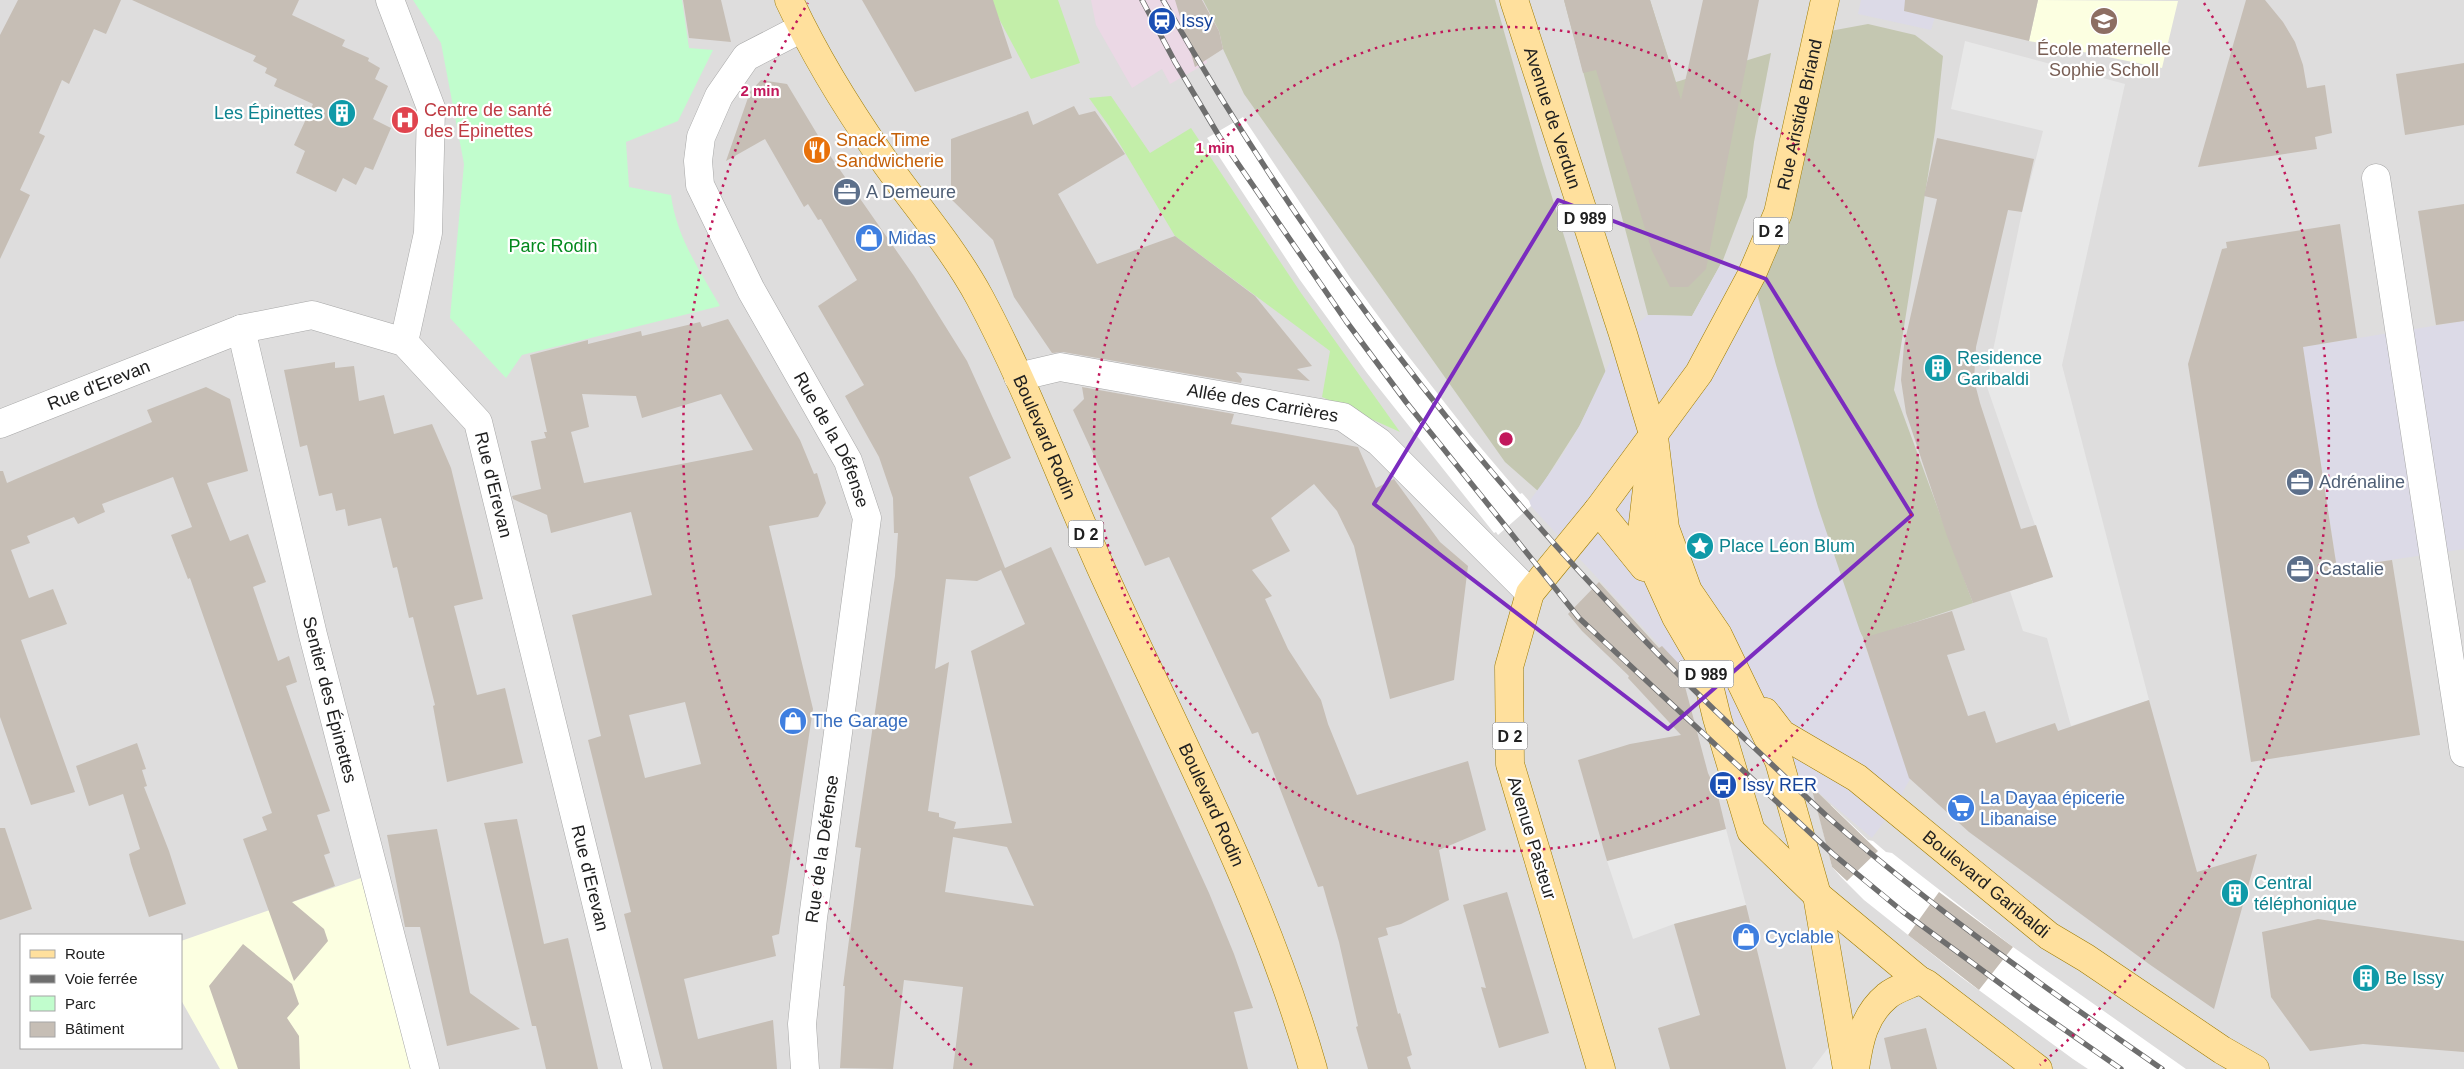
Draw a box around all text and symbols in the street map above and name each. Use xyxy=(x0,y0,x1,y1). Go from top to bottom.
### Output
station icon: Issy xyxy=(1147,6,1177,36)
school or university icon: École maternelle Sophie Scholl xyxy=(2089,6,2119,36)
place label: Issy xyxy=(1181,11,1213,31)
street label: Rue Aristide Briand xyxy=(1773,37,1826,192)
place label: École maternelle Sophie Scholl xyxy=(2037,39,2171,80)
street label: Avenue de Verdun xyxy=(1520,44,1585,191)
text: 2 min xyxy=(740,82,780,99)
building icon: Les Épinettes xyxy=(327,98,357,128)
place label: Centre de santé des Épinettes xyxy=(424,100,552,141)
place label: Les Épinettes xyxy=(214,103,323,123)
hospital icon: Centre de santé des Épinettes xyxy=(390,105,420,135)
place label: Snack Time Sandwicherie xyxy=(836,130,944,171)
restaurant icon: Snack Time Sandwicherie xyxy=(802,135,832,165)
text: 1 min xyxy=(1195,139,1235,156)
office icon: A Demeure xyxy=(832,177,862,207)
place label: A Demeure xyxy=(866,182,956,202)
road number: D 989 xyxy=(1558,204,1612,232)
road number: D 2 xyxy=(1754,218,1788,245)
shop icon: Midas xyxy=(854,223,884,253)
place label: Midas xyxy=(888,228,936,248)
park label: Parc Rodin xyxy=(508,236,598,256)
place label: Residence Garibaldi xyxy=(1957,348,2042,389)
building icon: Residence Garibaldi xyxy=(1923,353,1953,383)
street label: Rue d'Erevan xyxy=(44,356,153,414)
street label: Rue de la Défense xyxy=(790,369,873,510)
street label: Boulevard Rodin xyxy=(1009,372,1080,502)
street label: Allée des Carrières xyxy=(1186,380,1340,426)
street label: Rue d'Erevan xyxy=(471,430,516,540)
centre of rings xyxy=(1497,430,1515,448)
office icon: Adrénaline xyxy=(2285,467,2315,497)
place label: Adrénaline xyxy=(2319,472,2405,492)
road number: D 2 xyxy=(1068,520,1104,548)
place icon: Place Léon Blum xyxy=(1685,531,1715,561)
place label: Place Léon Blum xyxy=(1719,536,1855,556)
office icon: Castalie xyxy=(2285,554,2315,584)
place label: Castalie xyxy=(2319,559,2384,579)
street label: Sentier des Épinettes xyxy=(299,614,361,785)
road number: D 989 xyxy=(1678,661,1734,688)
shop icon: The Garage xyxy=(778,706,808,736)
place label: The Garage xyxy=(812,711,908,731)
road number: D 2 xyxy=(1492,722,1528,749)
street label: Boulevard Rodin xyxy=(1175,740,1248,870)
bus stop icon: Issy RER xyxy=(1708,770,1738,800)
street label: Rue de la Défense xyxy=(802,774,842,924)
street label: Avenue Pasteur xyxy=(1504,774,1560,902)
place label: Issy RER xyxy=(1742,775,1817,795)
place label: La Dayaa épicerie Libanaise xyxy=(1980,788,2125,829)
supermarket icon: La Dayaa épicerie Libanaise xyxy=(1946,793,1976,823)
street label: Rue d'Erevan xyxy=(567,823,613,933)
street label: Boulevard Garibaldi xyxy=(1919,826,2054,942)
place label: Central téléphonique xyxy=(2254,873,2357,914)
building icon: Central téléphonique xyxy=(2220,878,2250,908)
shop icon: Cyclable xyxy=(1731,922,1761,952)
place label: Cyclable xyxy=(1765,927,1834,947)
legend xyxy=(20,934,182,1049)
text: Route xyxy=(65,945,105,962)
building icon: Be Issy xyxy=(2351,963,2381,993)
place label: Be Issy xyxy=(2385,968,2444,988)
text: Voie ferrée xyxy=(65,970,138,987)
text: Parc xyxy=(65,995,96,1012)
text: Bâtiment xyxy=(65,1020,125,1037)

